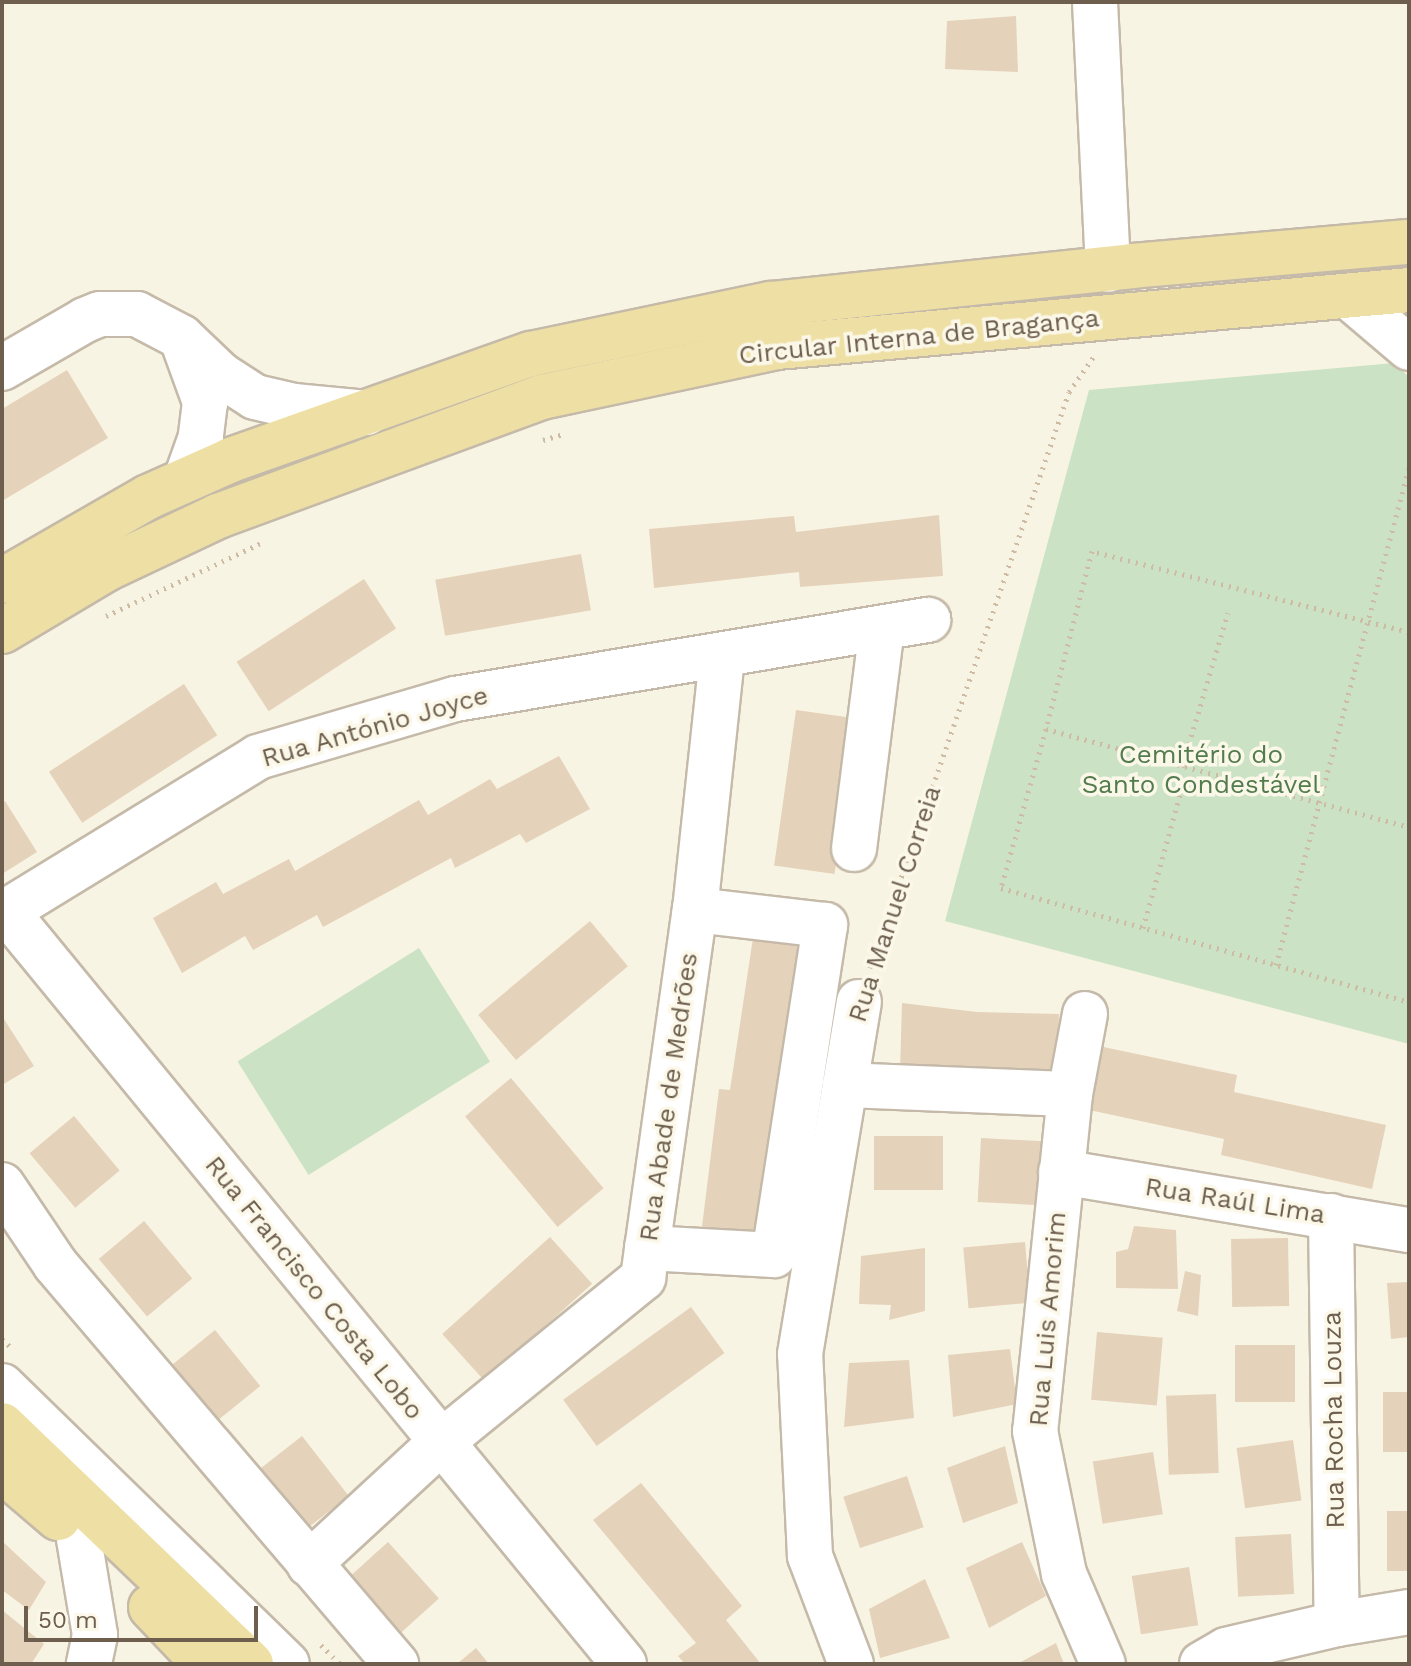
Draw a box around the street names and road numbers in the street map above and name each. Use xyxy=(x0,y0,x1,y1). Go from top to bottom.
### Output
street label: Circular Interna de Bragança xyxy=(737,302,1101,372)
street label: Rua António Joyce xyxy=(257,679,493,775)
street label: Rua Manuel Correia xyxy=(842,781,948,1027)
street label: Rua Abade de Medrões xyxy=(633,950,705,1244)
street label: Rua Francisco Costa Lobo xyxy=(198,1150,430,1426)
street label: Rua Raúl Lima xyxy=(1142,1171,1328,1231)
street label: Rua Luis Amorim xyxy=(1023,1209,1073,1429)
street label: Rua Rocha Louza xyxy=(1316,1310,1352,1530)

